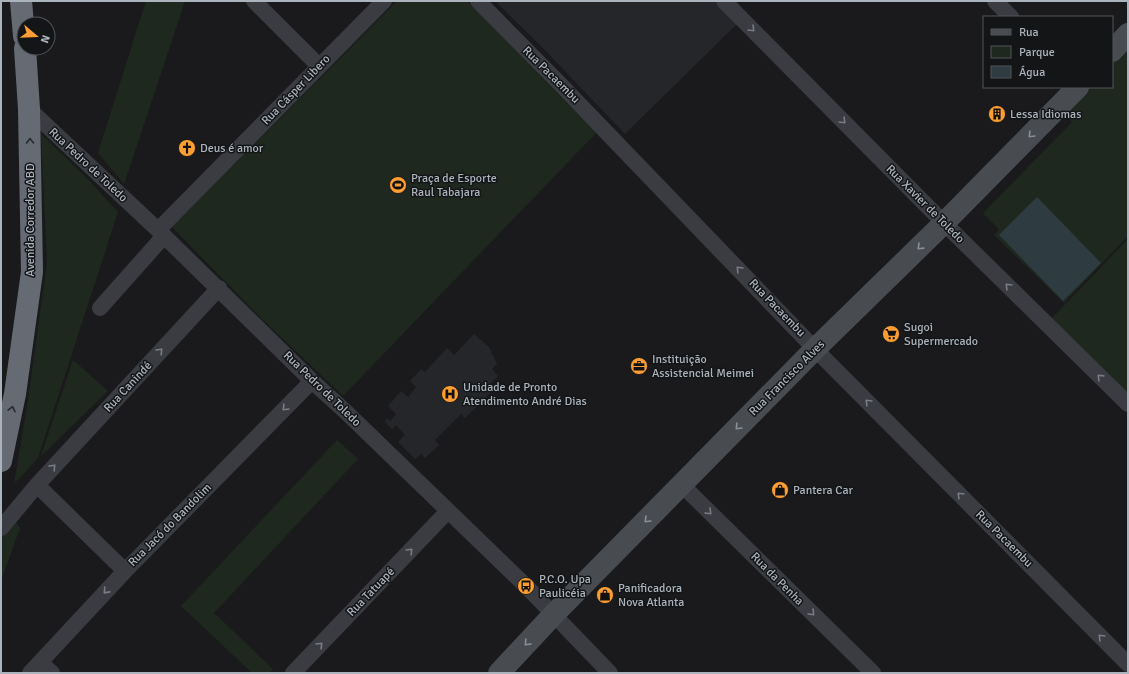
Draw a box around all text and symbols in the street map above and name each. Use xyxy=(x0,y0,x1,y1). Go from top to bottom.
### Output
north arrow xyxy=(16,16,56,56)
legend xyxy=(983,16,1113,88)
one-way arrow xyxy=(747,24,755,32)
text: Rua xyxy=(1019,25,1039,40)
text: N xyxy=(38,33,52,45)
street label: Rua Pacaembu xyxy=(519,43,583,107)
text: Parque xyxy=(1019,45,1055,60)
street label: Rua Cásper Libero xyxy=(259,52,333,128)
text: Água xyxy=(1019,65,1045,80)
building icon: Lessa Idiomas xyxy=(987,104,1007,124)
place label: Lessa Idiomas xyxy=(1010,107,1081,122)
one-way arrow xyxy=(838,116,846,124)
street label: Rua Pedro de Toledo xyxy=(45,125,131,205)
one-way arrow xyxy=(1028,130,1036,138)
one-way arrow xyxy=(26,138,34,144)
church icon: Deus é amor xyxy=(177,138,197,158)
place label: Deus é amor xyxy=(200,141,264,156)
street label: Rua Xavier de Toledo xyxy=(883,162,967,246)
street label: Avenida Corredor ABD xyxy=(23,163,38,277)
place label: Praça de Esporte Raul Tabajara xyxy=(411,171,497,200)
sports icon: Praça de Esporte Raul Tabajara xyxy=(388,175,408,195)
one-way arrow xyxy=(917,242,925,250)
one-way arrow xyxy=(736,266,744,274)
street label: Rua Pacaembu xyxy=(746,276,808,340)
one-way arrow xyxy=(1005,283,1013,291)
place label: Sugoi Supermercado xyxy=(904,320,978,349)
supermarket icon: Sugoi Supermercado xyxy=(881,324,901,344)
street label: Rua Francisco Alves xyxy=(746,337,828,419)
one-way arrow xyxy=(156,348,163,356)
street label: Rua Pedro de Toledo xyxy=(280,348,364,430)
place label: Instituição Assistencial Meimei xyxy=(652,352,754,381)
office icon: Instituição Assistencial Meimei xyxy=(629,356,649,376)
street label: Rua Canindé xyxy=(101,358,155,416)
one-way arrow xyxy=(1097,374,1105,382)
place label: Unidade de Pronto Atendimento André Dias xyxy=(463,380,587,409)
hospital icon: Unidade de Pronto Atendimento André Dias xyxy=(440,384,460,404)
one-way arrow xyxy=(866,399,873,407)
one-way arrow xyxy=(282,403,290,411)
one-way arrow xyxy=(8,406,16,412)
one-way arrow xyxy=(735,422,743,430)
one-way arrow xyxy=(48,464,56,472)
street label: Rua Jacó do Bandolim xyxy=(125,480,215,570)
shop icon: Pantera Car xyxy=(770,480,790,500)
place label: Pantera Car xyxy=(793,483,854,498)
one-way arrow xyxy=(957,492,965,499)
one-way arrow xyxy=(704,507,712,515)
street label: Rua Pacaembu xyxy=(972,507,1036,571)
one-way arrow xyxy=(644,515,652,523)
one-way arrow xyxy=(405,548,413,556)
street label: Rua da Penha xyxy=(747,549,807,609)
street label: Rua Tatuapé xyxy=(344,564,398,620)
place label: P.C.O. Upa Paulicéia xyxy=(539,572,591,601)
bus stop icon: P.C.O. Upa Paulicéia xyxy=(516,576,536,596)
place label: Panificadora Nova Atlanta xyxy=(618,581,684,610)
shop icon: Panificadora Nova Atlanta xyxy=(595,585,615,605)
one-way arrow xyxy=(104,587,111,594)
one-way arrow xyxy=(807,608,815,616)
one-way arrow xyxy=(1098,634,1105,642)
one-way arrow xyxy=(525,638,532,646)
one-way arrow xyxy=(315,642,323,650)

